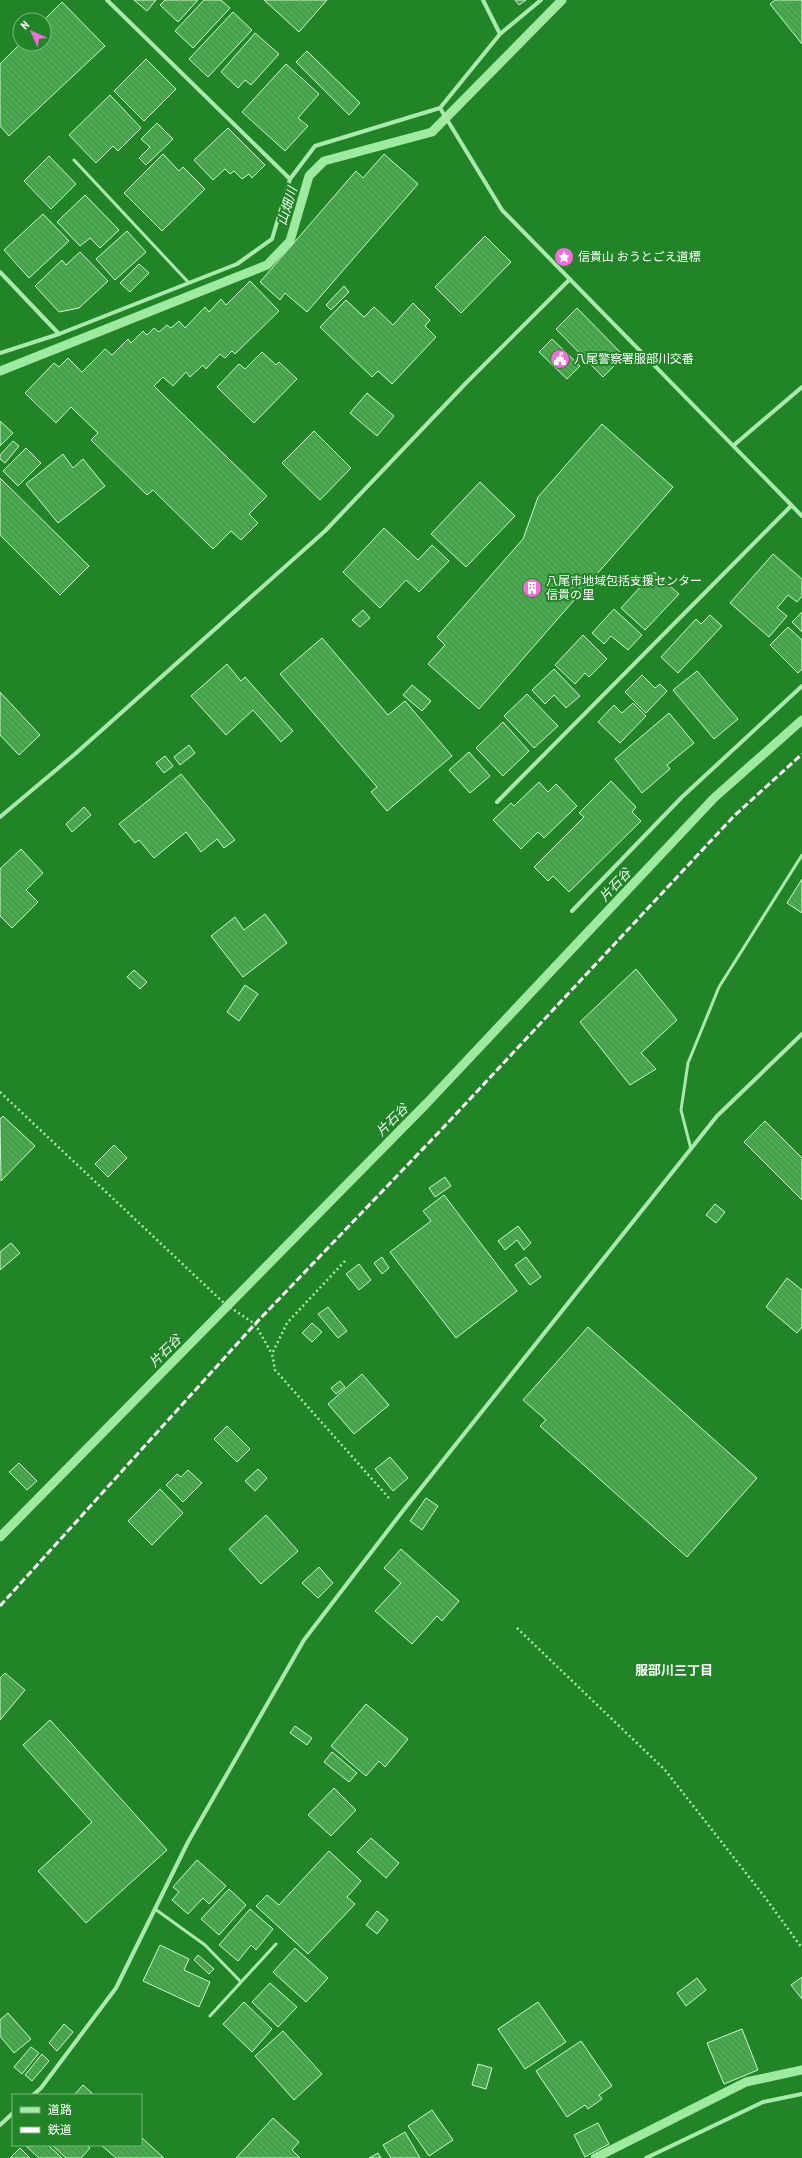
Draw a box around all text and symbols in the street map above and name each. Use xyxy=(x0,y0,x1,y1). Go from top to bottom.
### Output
north arrow xyxy=(12,12,52,52)
text: N xyxy=(18,18,32,32)
water label: 山畑川 xyxy=(274,183,300,227)
place icon: 信貴山 おうとごえ道標 xyxy=(553,246,575,268)
place label: 信貴山 おうとごえ道標 xyxy=(578,250,701,264)
public building icon: 八尾警察署服部川交番 xyxy=(549,348,571,370)
place label: 八尾警察署服部川交番 xyxy=(574,352,694,366)
place label: 八尾市地域包括支援センター 信貴の里 xyxy=(546,574,702,602)
building icon: 八尾市地域包括支援センター 信貴の里 xyxy=(521,577,543,599)
water label: 片石谷 xyxy=(596,865,634,904)
water label: 片石谷 xyxy=(373,1100,412,1139)
water label: 片石谷 xyxy=(146,1331,185,1370)
district label: 服部川三丁目 xyxy=(635,1663,713,1678)
legend xyxy=(12,2094,142,2146)
text: 道路 xyxy=(48,2103,72,2117)
text: 鉄道 xyxy=(48,2123,72,2137)

